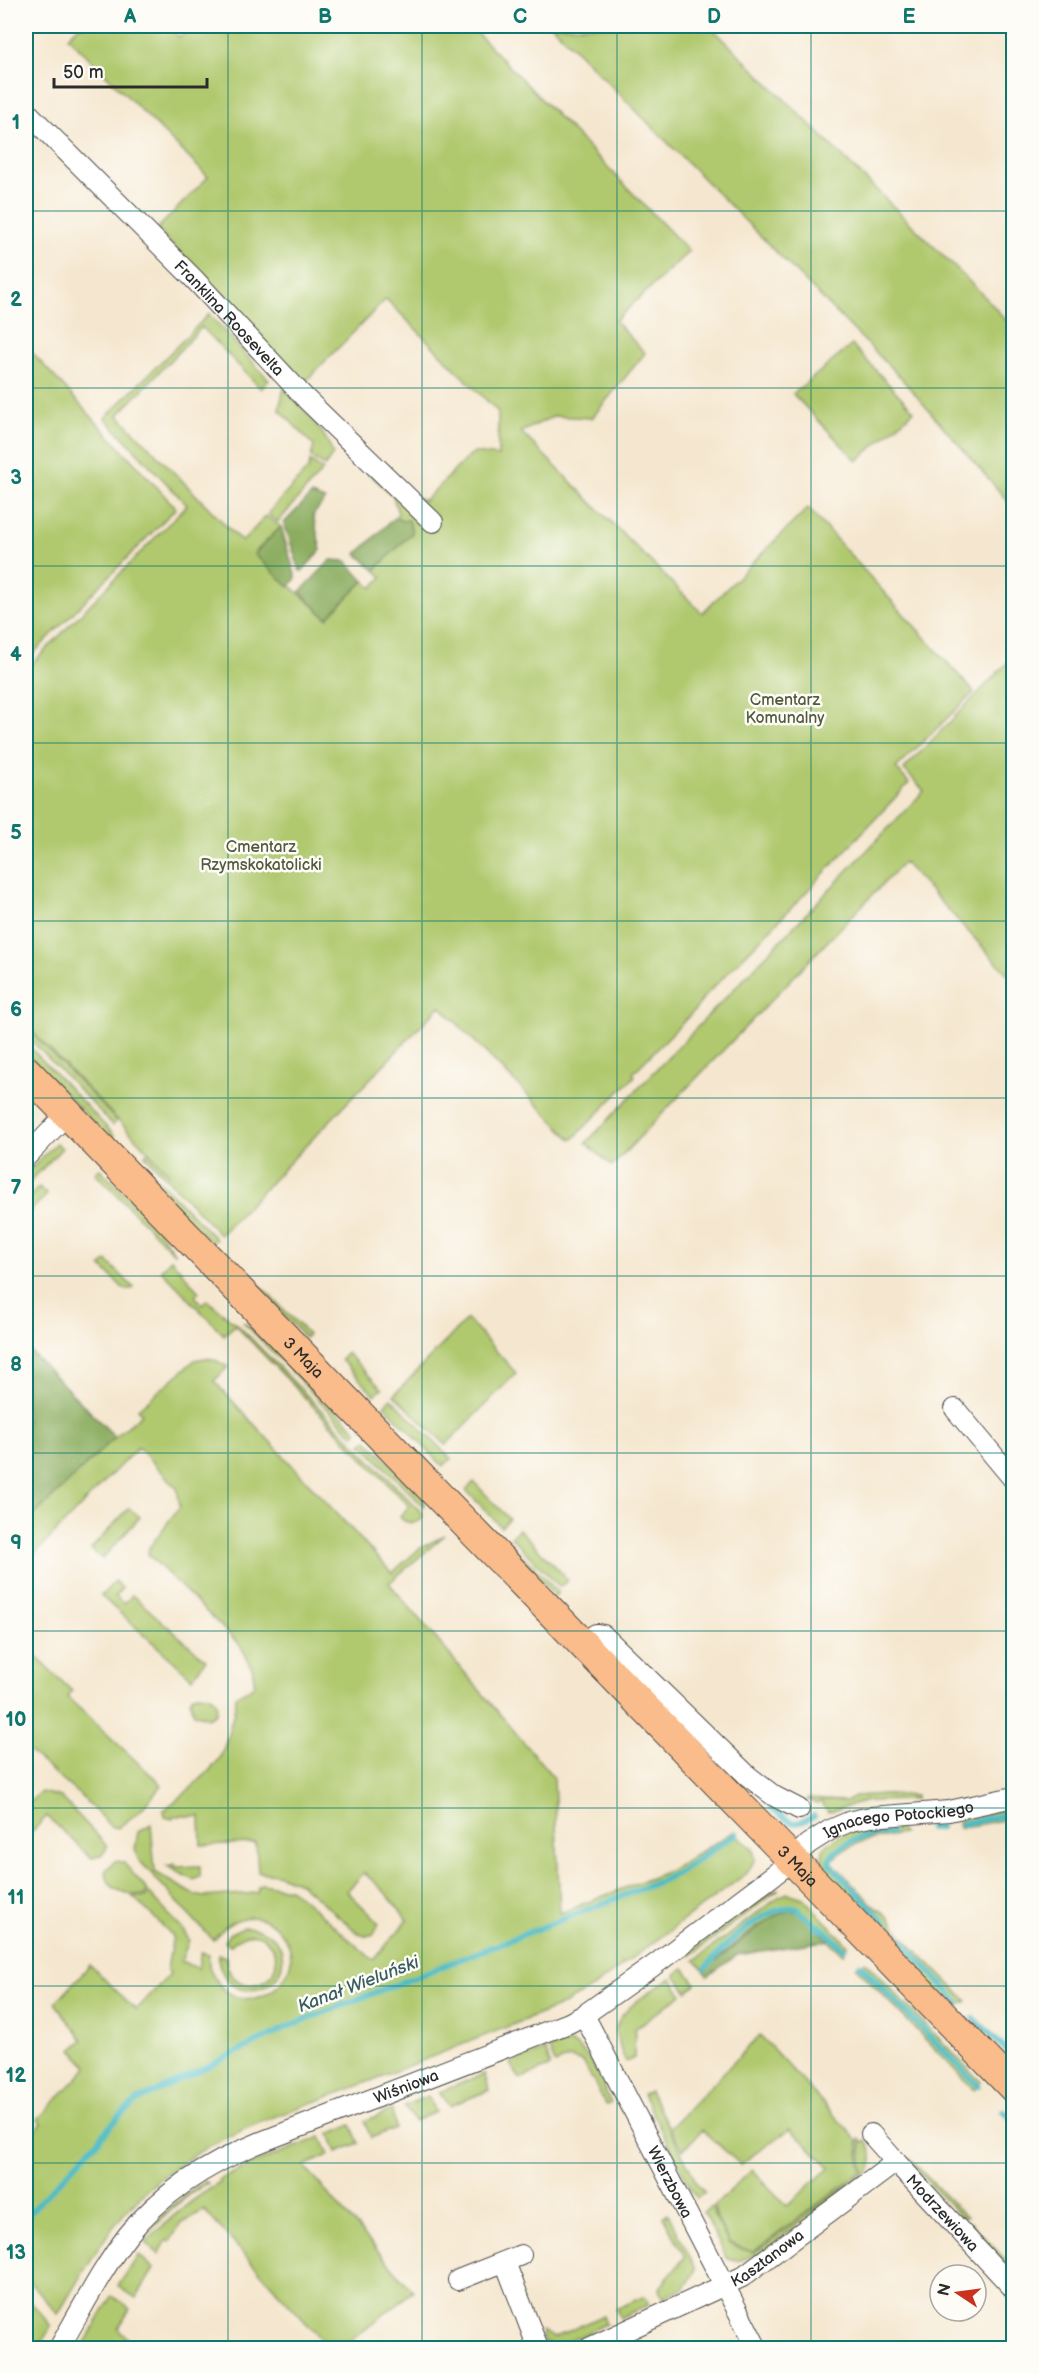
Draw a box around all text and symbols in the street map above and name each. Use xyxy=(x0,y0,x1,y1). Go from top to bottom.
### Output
text: A xyxy=(123,5,137,29)
text: B xyxy=(318,5,332,29)
text: C xyxy=(513,5,527,29)
text: D xyxy=(707,5,721,29)
text: E xyxy=(903,5,916,29)
scale bar xyxy=(54,51,207,89)
text: 50 m xyxy=(63,62,104,83)
text: 1 xyxy=(12,111,20,135)
street label: Franklina Roosevelta xyxy=(170,257,287,380)
text: 2 xyxy=(10,288,22,312)
text: 3 xyxy=(10,466,22,490)
text: 4 xyxy=(10,643,22,667)
park label: Cmentarz Komunalny xyxy=(745,691,825,728)
text: 5 xyxy=(10,821,22,845)
park label: Cmentarz Rzymskokatolicki xyxy=(200,838,322,875)
text: 6 xyxy=(10,998,22,1022)
text: 7 xyxy=(10,1176,22,1200)
street label: 3 Maja xyxy=(279,1334,327,1383)
text: 8 xyxy=(10,1353,22,1377)
text: 9 xyxy=(10,1531,22,1555)
text: 10 xyxy=(6,1708,26,1732)
street label: Ignacego Potockiego xyxy=(820,1798,976,1843)
street label: 3 Maja xyxy=(773,1842,821,1891)
text: 11 xyxy=(8,1886,24,1910)
water label: Kanał Wieluński xyxy=(295,1951,423,2017)
text: 12 xyxy=(6,2064,26,2088)
street label: Wiśniowa xyxy=(371,2066,442,2109)
street label: Wierzbowa xyxy=(643,2143,696,2222)
street label: Modrzewiowa xyxy=(901,2171,982,2256)
street label: Kasztanowa xyxy=(728,2226,808,2292)
text: 13 xyxy=(6,2241,26,2265)
north arrow xyxy=(928,2263,988,2323)
text: N xyxy=(934,2282,955,2298)

